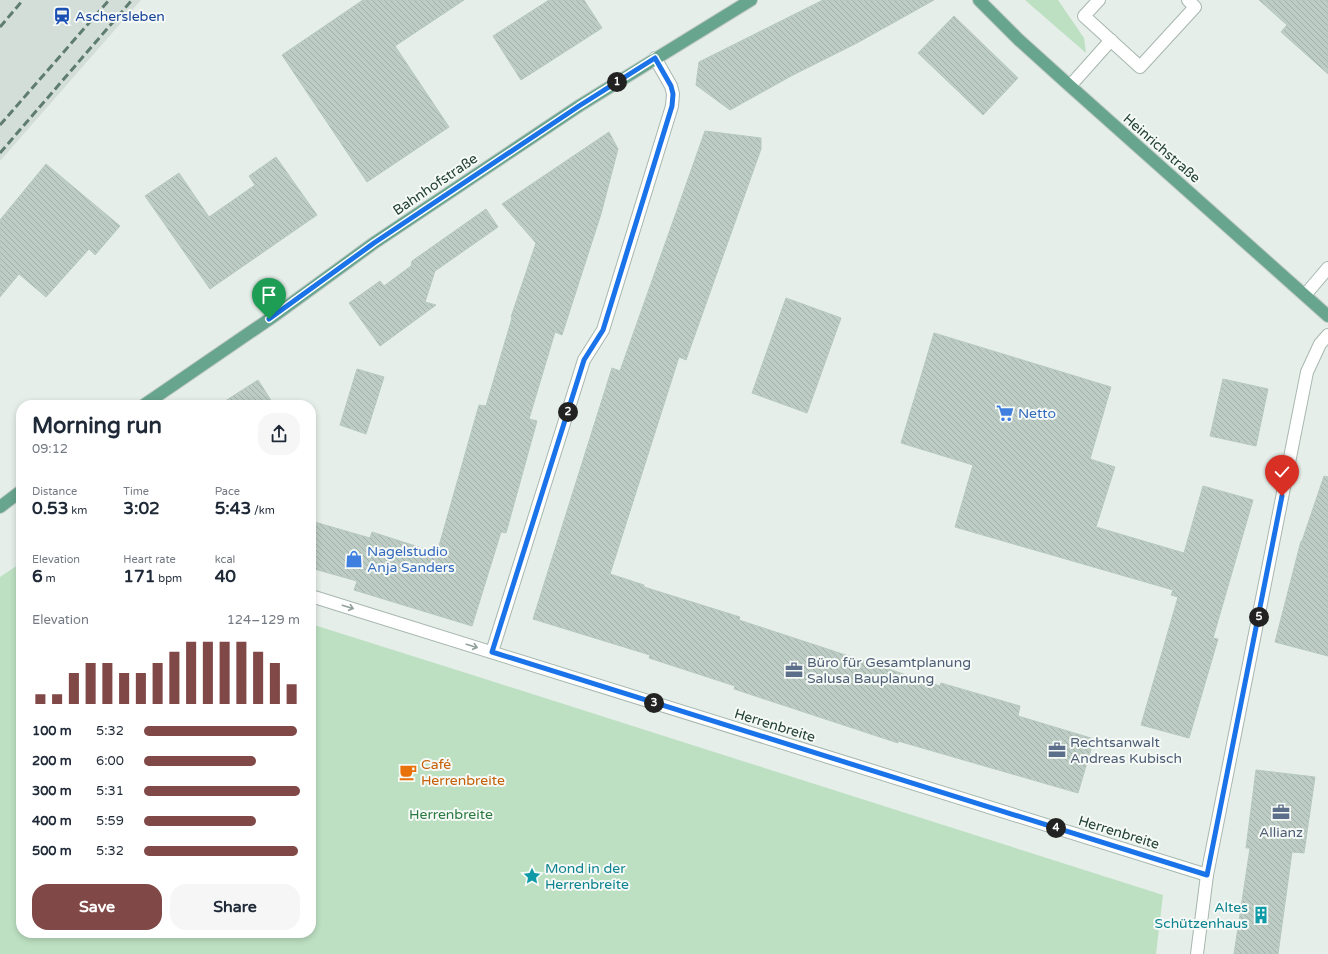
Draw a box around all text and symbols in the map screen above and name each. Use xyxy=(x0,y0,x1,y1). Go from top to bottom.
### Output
station icon: Aschersleben xyxy=(52,6,72,26)
place label: Aschersleben xyxy=(75,8,165,25)
pin: 1 xyxy=(607,72,627,92)
text: 1 xyxy=(614,75,620,88)
street label: Heinrichstraße xyxy=(1120,110,1204,187)
street label: Bahnhofstraße xyxy=(390,150,481,219)
pin xyxy=(252,278,286,319)
icon: arrive xyxy=(258,284,280,306)
pin: 2 xyxy=(558,402,578,422)
supermarket icon: Netto xyxy=(995,403,1015,423)
text: 2 xyxy=(565,405,571,418)
place label: Netto xyxy=(1018,405,1056,422)
text: Morning run xyxy=(32,413,162,439)
button: share xyxy=(258,413,300,455)
text: 09:12 xyxy=(32,441,68,457)
pin xyxy=(1265,455,1299,496)
icon: check xyxy=(1271,461,1293,483)
text: Distance xyxy=(32,485,77,498)
text: Time xyxy=(123,485,149,498)
text: Pace xyxy=(215,485,240,498)
text: 0.53 xyxy=(32,498,68,519)
text: 3:02 xyxy=(123,498,160,519)
text: 5:43 xyxy=(215,498,251,519)
text: km xyxy=(68,504,87,517)
text: /km xyxy=(251,504,275,517)
place label: Nagelstudio Anja Sanders xyxy=(367,543,455,576)
shop icon: Nagelstudio Anja Sanders xyxy=(344,549,364,569)
text: Elevation xyxy=(32,553,80,566)
text: Heart rate xyxy=(123,553,176,566)
text: kcal xyxy=(215,553,235,566)
text: 6 xyxy=(32,566,43,587)
text: 171 xyxy=(123,566,155,587)
text: 40 xyxy=(215,566,236,587)
text: m xyxy=(43,572,56,585)
text: bpm xyxy=(155,572,182,585)
one-way arrow xyxy=(342,604,355,611)
pin: 5 xyxy=(1249,607,1269,627)
text: 5 xyxy=(1256,610,1262,623)
text: Elevation xyxy=(32,612,89,628)
text: 124–129 m xyxy=(227,612,300,628)
one-way arrow xyxy=(466,643,479,650)
place label: Büro für Gesamtplanung Salusa Bauplanung xyxy=(807,654,971,687)
office icon: Büro für Gesamtplanung Salusa Bauplanung xyxy=(784,660,804,680)
pin: 3 xyxy=(644,693,664,713)
text: 3 xyxy=(651,696,657,709)
street label: Herrenbreite xyxy=(732,705,817,746)
text: 100 m xyxy=(32,723,72,739)
text: 5:32 xyxy=(96,723,124,739)
place label: Rechtsanwalt Andreas Kubisch xyxy=(1070,734,1182,767)
office icon: Rechtsanwalt Andreas Kubisch xyxy=(1047,740,1067,760)
text: 200 m xyxy=(32,753,72,769)
text: 6:00 xyxy=(96,753,124,769)
place label: Café Herrenbreite xyxy=(421,756,505,789)
cafe icon: Café Herrenbreite xyxy=(398,762,418,782)
text: 300 m xyxy=(32,783,72,799)
text: 5:31 xyxy=(96,783,124,799)
office icon: Allianz xyxy=(1271,802,1291,822)
park label: Herrenbreite xyxy=(409,806,493,823)
street label: Herrenbreite xyxy=(1076,812,1161,853)
text: 400 m xyxy=(32,813,72,829)
text: 5:59 xyxy=(96,813,124,829)
pin: 4 xyxy=(1046,818,1066,838)
text: 4 xyxy=(1053,821,1059,834)
place label: Allianz xyxy=(1259,824,1303,841)
text: 500 m xyxy=(32,843,72,859)
text: 5:32 xyxy=(96,843,124,859)
place label: Mond in der Herrenbreite xyxy=(545,860,629,893)
place icon: Mond in der Herrenbreite xyxy=(522,866,542,886)
button: Save xyxy=(32,884,162,930)
button: Share xyxy=(170,884,300,930)
place label: Altes Schützenhaus xyxy=(1155,899,1248,932)
building icon: Altes Schützenhaus xyxy=(1251,905,1271,925)

